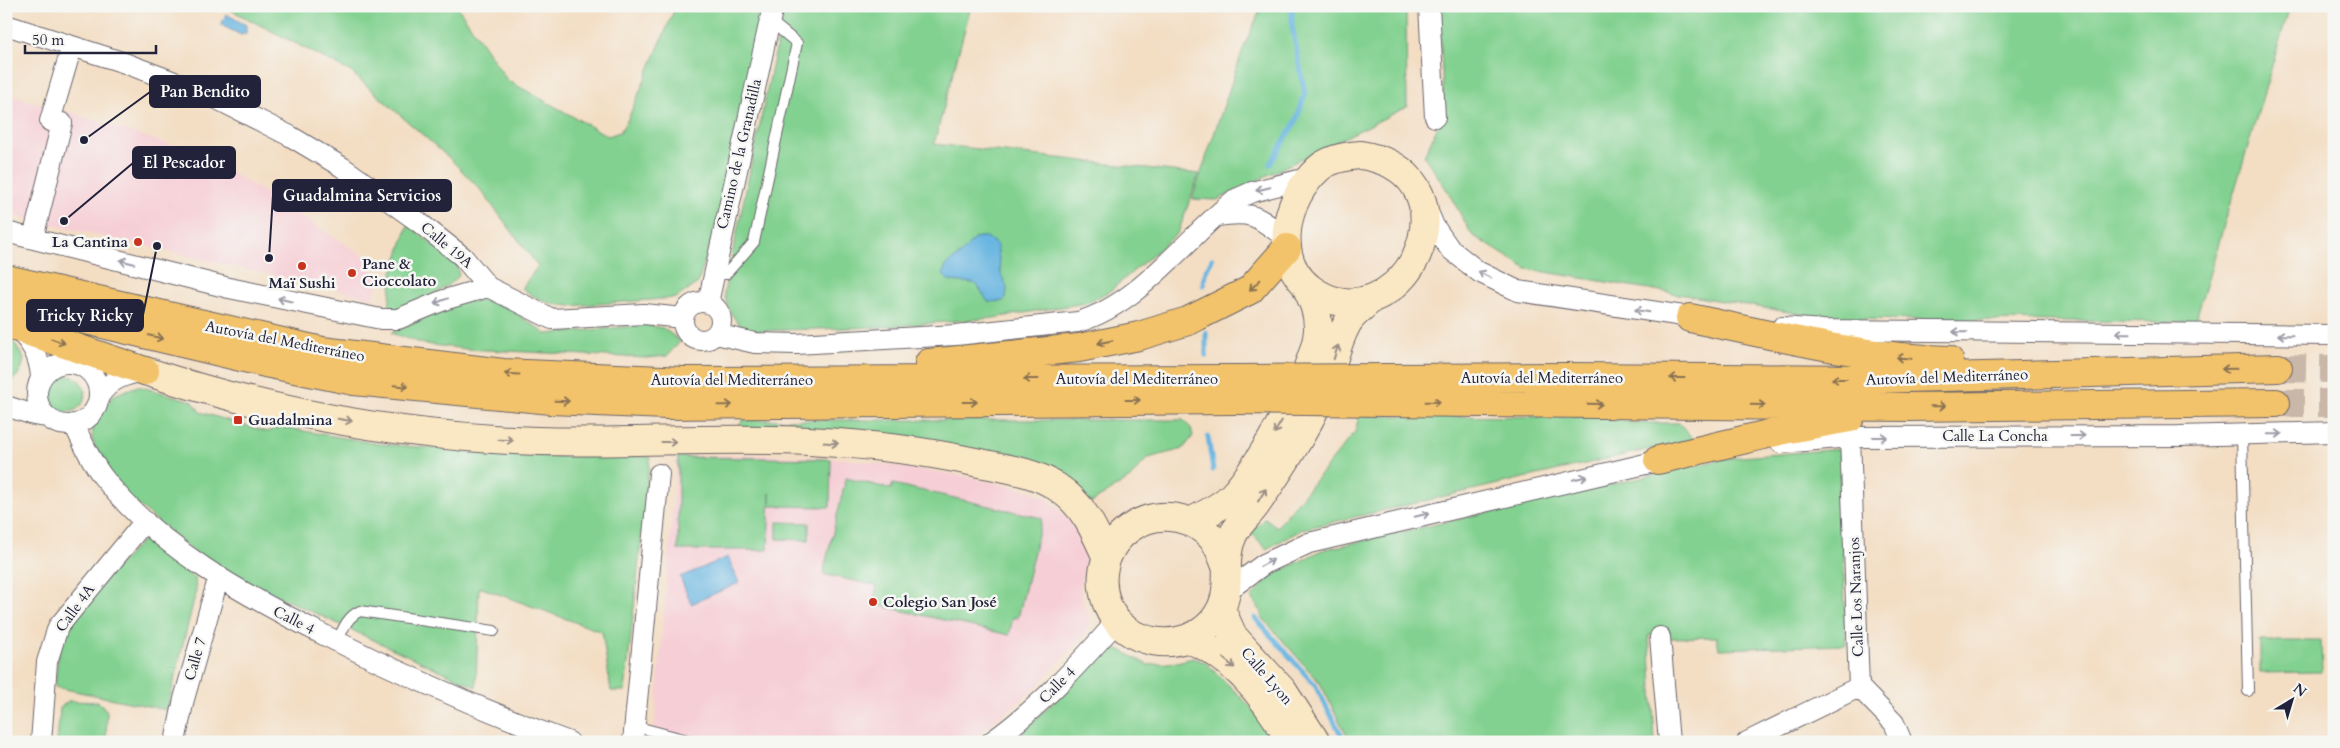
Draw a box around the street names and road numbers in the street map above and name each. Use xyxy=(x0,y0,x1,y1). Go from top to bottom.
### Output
street label: Camino de la Granadilla xyxy=(712,76,766,231)
street label: Calle 19A xyxy=(417,217,478,273)
street label: Autovía del Mediterráneo xyxy=(203,316,367,366)
street label: Autovía del Mediterráneo xyxy=(1866,364,2028,390)
street label: Autovía del Mediterráneo xyxy=(1461,368,1623,388)
street label: Autovía del Mediterráneo xyxy=(1056,369,1218,389)
street label: Autovía del Mediterráneo xyxy=(651,370,813,390)
street label: Calle La Concha xyxy=(1942,426,2048,446)
street label: Calle Los Naranjos xyxy=(1844,537,1868,657)
street label: Calle 4A xyxy=(51,580,99,636)
street label: Calle 4 xyxy=(270,601,318,639)
street label: Calle 7 xyxy=(179,635,211,683)
street label: Calle Lyon xyxy=(1236,643,1298,709)
street label: Calle 4 xyxy=(1034,662,1080,708)

